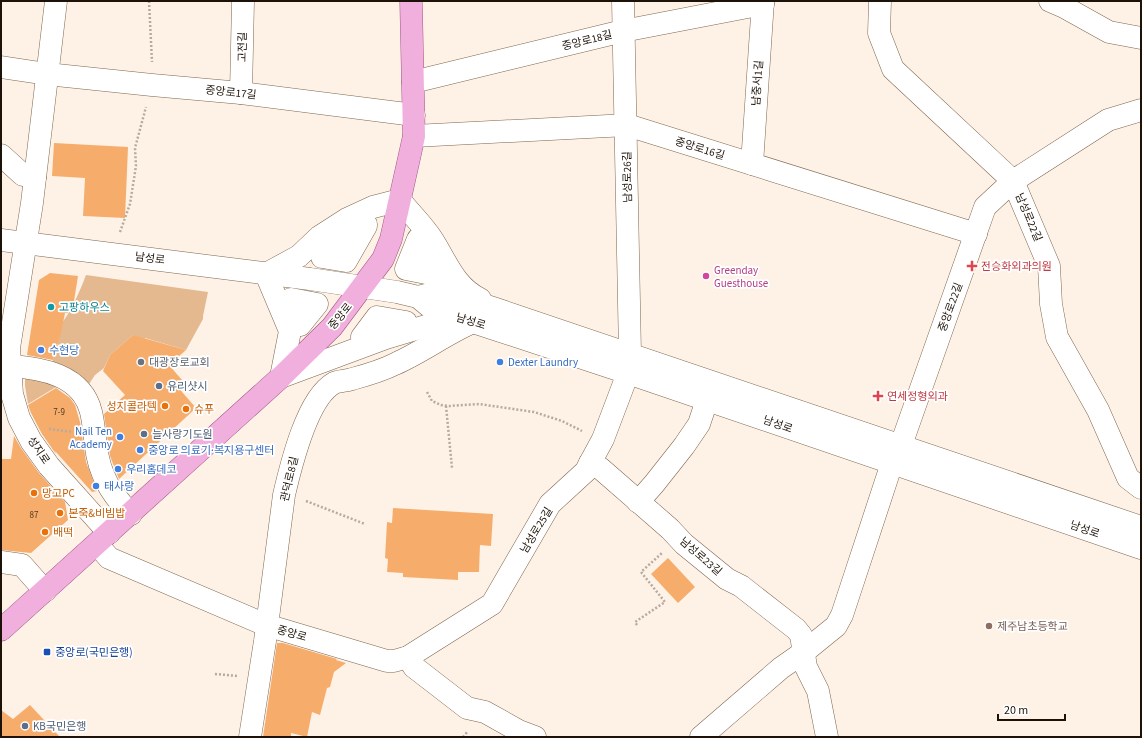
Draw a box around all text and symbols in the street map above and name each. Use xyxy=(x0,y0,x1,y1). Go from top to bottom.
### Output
street label: 중앙로18길 xyxy=(560,27,614,54)
street label: 고전길 xyxy=(235,32,250,62)
street label: 남중서1길 xyxy=(748,60,767,106)
street label: 중앙로17길 xyxy=(205,82,257,103)
street label: 중앙로16길 xyxy=(673,134,727,163)
street label: 남성로26길 xyxy=(620,151,635,203)
street label: 남성로22길 xyxy=(1012,191,1045,244)
street label: 남성로 xyxy=(134,249,166,268)
place label: 전승화외과의원 xyxy=(981,259,1052,274)
marker: 전승화외과의원 xyxy=(966,260,978,272)
place label: Greenday Guesthouse xyxy=(714,263,769,291)
marker: Greenday Guesthouse xyxy=(701,271,711,281)
street label: 중앙로22길 xyxy=(935,280,966,334)
place label: 고팡하우스 xyxy=(59,300,110,315)
street label: 중앙로 xyxy=(325,300,356,333)
marker: 고팡하우스 xyxy=(46,302,56,312)
street label: 남성로 xyxy=(454,310,488,333)
place label: 수현당 xyxy=(49,343,79,358)
marker: 수현당 xyxy=(36,345,46,355)
place label: 대광장로교회 xyxy=(149,355,210,370)
place label: Dexter Laundry xyxy=(508,355,578,370)
marker: 대광장로교회 xyxy=(136,357,146,367)
marker: Dexter Laundry xyxy=(495,357,505,367)
place label: 유리샷시 xyxy=(167,379,207,394)
marker: 유리샷시 xyxy=(154,381,164,391)
place label: 연세정형외과 xyxy=(887,389,948,404)
marker: 연세정형외과 xyxy=(872,390,884,402)
place label: 성지콜라텍 xyxy=(106,399,157,414)
marker: 성지콜라텍 xyxy=(160,401,170,411)
place label: 슈푸 xyxy=(194,402,214,417)
marker: 슈푸 xyxy=(181,404,191,414)
house number: 7-9 xyxy=(53,406,65,419)
street label: 남성로 xyxy=(761,412,795,437)
place label: Nail Ten Academy xyxy=(70,424,112,452)
place label: 늘사랑기도원 xyxy=(152,427,213,442)
marker: 늘사랑기도원 xyxy=(139,429,149,439)
marker: Nail Ten Academy xyxy=(115,432,125,442)
street label: 성지로 xyxy=(24,433,53,467)
place label: 중앙로 의료기·복지용구센터 xyxy=(148,443,274,458)
marker: 중앙로 의료기·복지용구센터 xyxy=(135,445,145,455)
street label: 관덕로8길 xyxy=(277,455,302,503)
place label: 우리홈데코 xyxy=(126,462,177,477)
marker: 우리홈데코 xyxy=(113,464,123,474)
place label: 태사랑 xyxy=(104,479,134,494)
marker: 태사랑 xyxy=(91,481,101,491)
place label: 망고PC xyxy=(42,486,75,501)
marker: 망고PC xyxy=(29,488,39,498)
street label: 남성로25길 xyxy=(517,504,556,556)
place label: 본죽&비빔밥 xyxy=(68,506,125,521)
marker: 본죽&비빔밥 xyxy=(55,508,65,518)
house number: 87 xyxy=(30,509,39,522)
street label: 남성로 xyxy=(1068,517,1102,542)
place label: 배떡 xyxy=(53,525,73,540)
marker: 배떡 xyxy=(40,527,50,537)
street label: 남성로23길 xyxy=(676,534,725,579)
place label: 제주남초등학교 xyxy=(997,619,1068,634)
marker: 제주남초등학교 xyxy=(984,621,994,631)
street label: 중앙로 xyxy=(275,622,309,645)
place label: 중앙로(국민은행) xyxy=(55,645,133,660)
marker: 중앙로(국민은행) xyxy=(42,647,52,657)
scale bar xyxy=(998,696,1065,722)
text: 20 m xyxy=(1004,702,1028,719)
place label: KB국민은행 xyxy=(33,719,86,734)
marker: KB국민은행 xyxy=(20,721,30,731)

